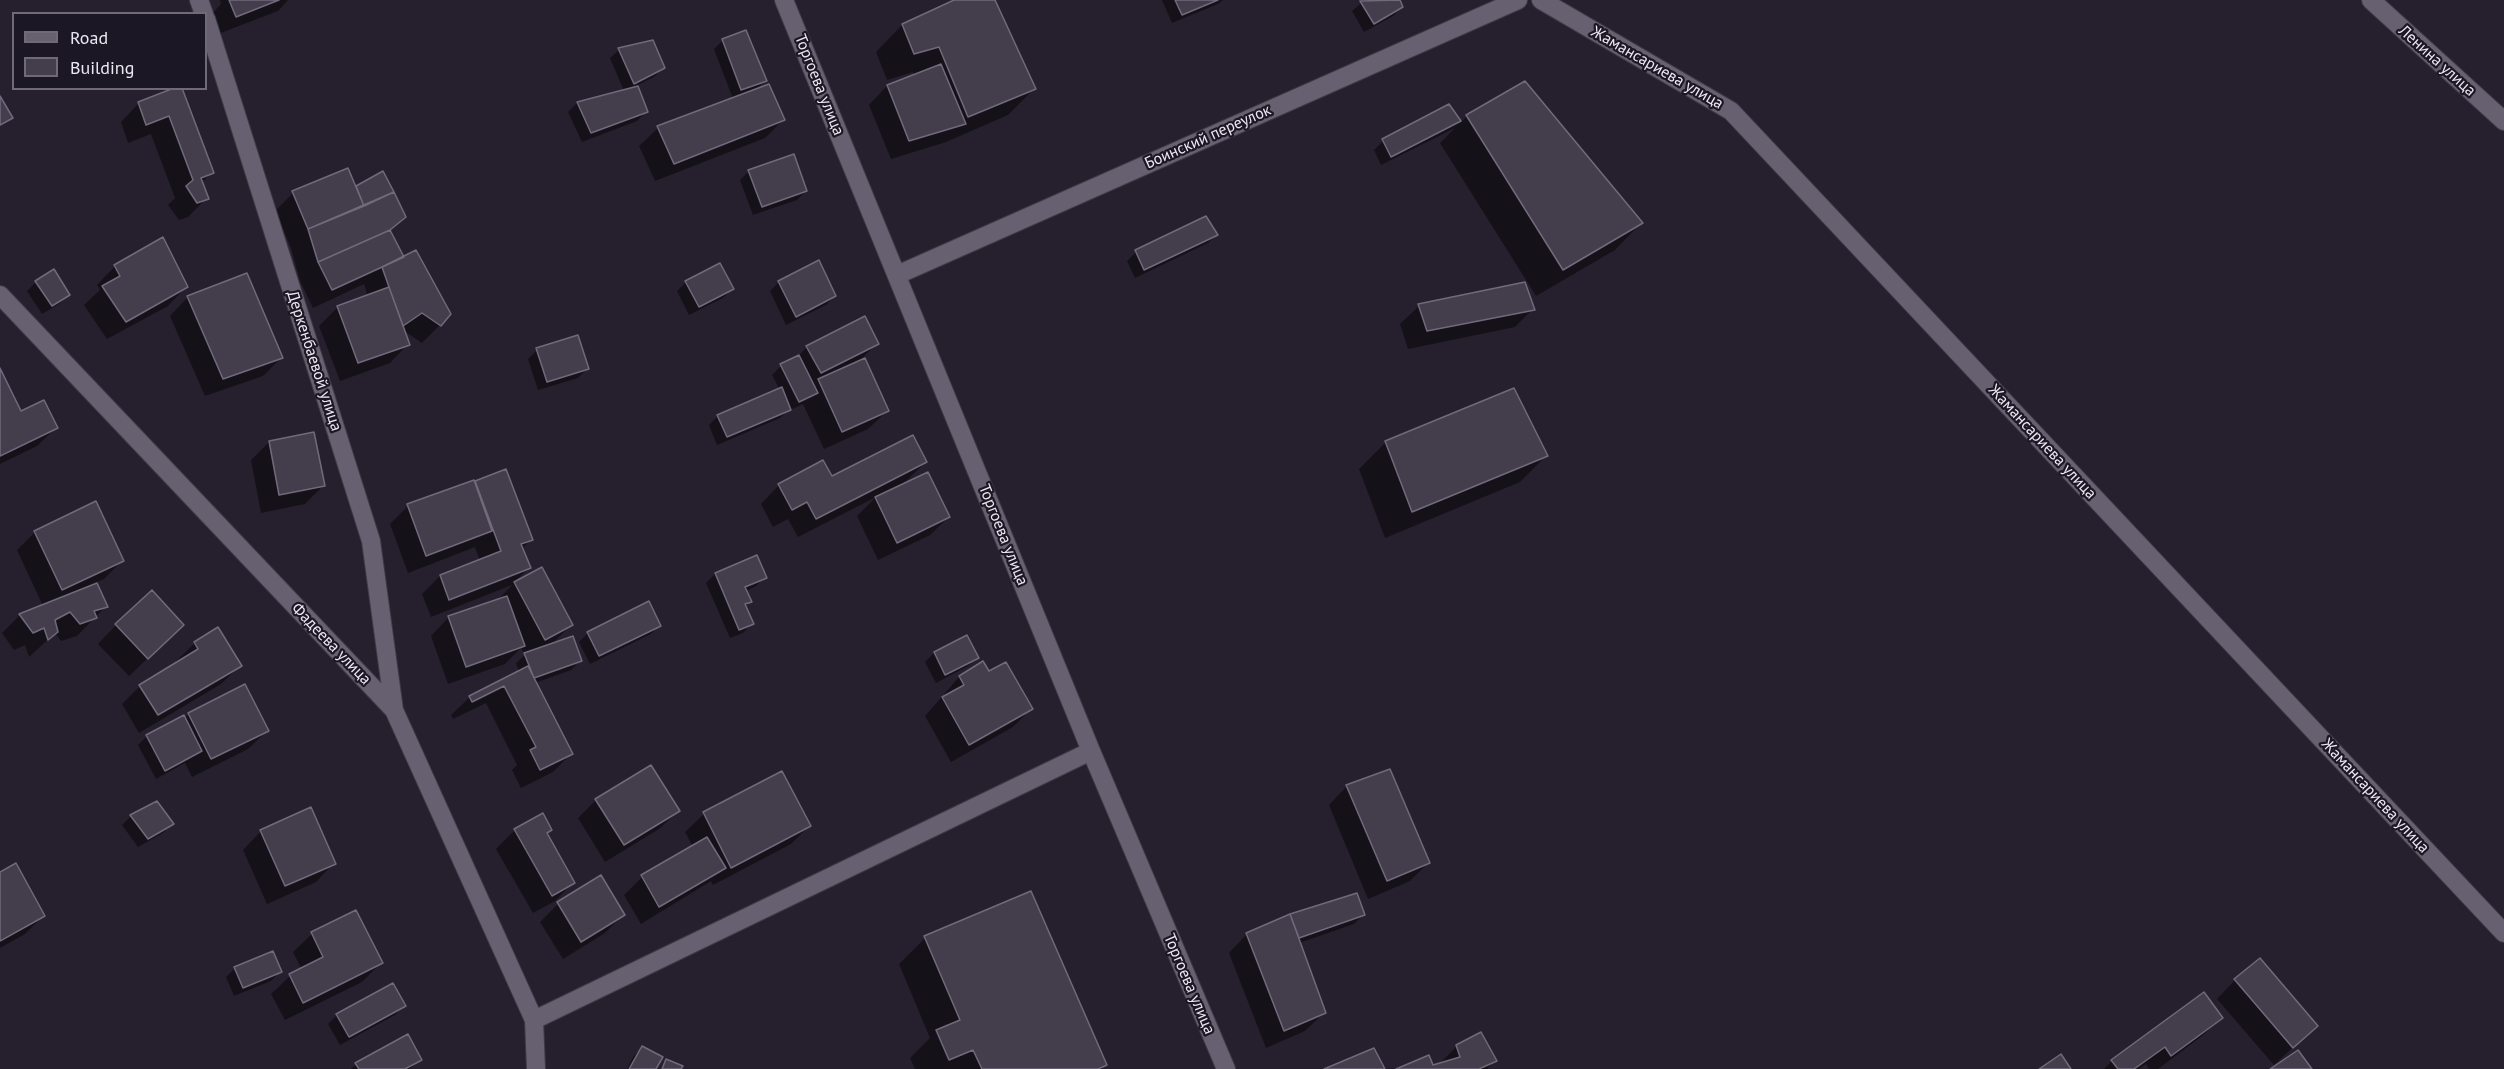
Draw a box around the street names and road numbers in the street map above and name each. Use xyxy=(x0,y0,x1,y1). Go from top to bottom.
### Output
street label: Ленина улица xyxy=(2395,21,2479,101)
street label: Жамансариева улица xyxy=(1588,22,1726,114)
street label: Торгоева улица xyxy=(790,32,848,138)
street label: Боинский переулок xyxy=(1142,101,1274,173)
street label: Деркенбаевой улица xyxy=(282,288,346,434)
street label: Жамансариева улица xyxy=(1984,381,2100,503)
street label: Торгоева улица xyxy=(974,482,1032,588)
street label: Фадеева улица xyxy=(287,599,375,689)
street label: Жамансариева улица xyxy=(2317,735,2433,857)
street label: Торгоева улица xyxy=(1159,931,1219,1037)

